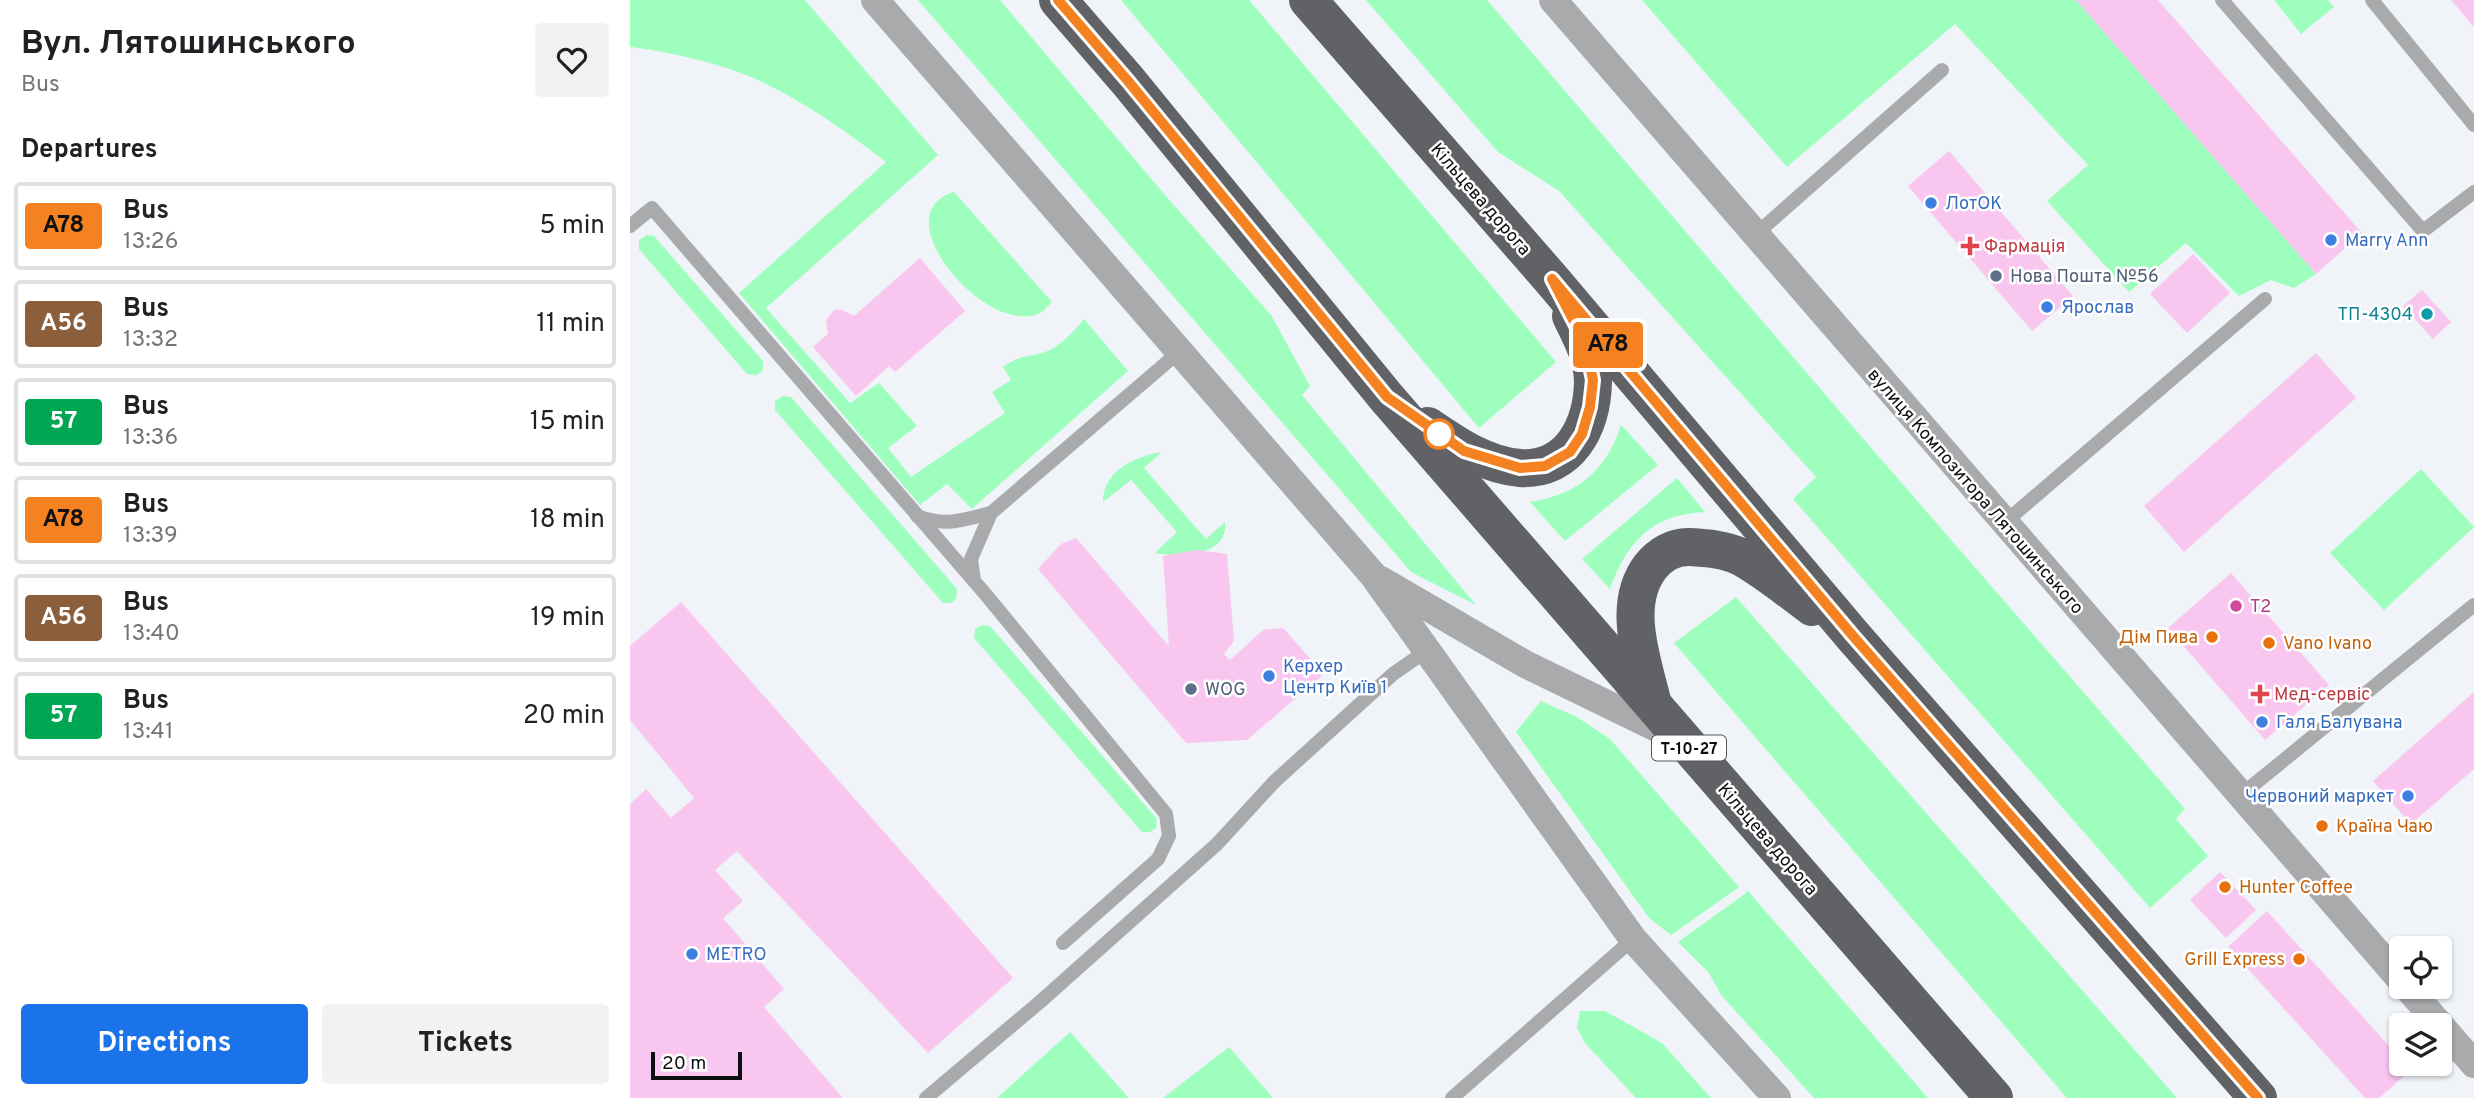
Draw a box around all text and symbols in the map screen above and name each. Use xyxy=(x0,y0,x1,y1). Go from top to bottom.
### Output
button: heart xyxy=(535,23,609,97)
text: Вул. Лятошинського xyxy=(21,24,356,66)
text: Bus xyxy=(21,71,60,100)
text: Departures xyxy=(21,134,158,167)
street label: Кільцева дорога xyxy=(1425,139,1535,261)
place label: ЛотОК xyxy=(1945,193,2002,216)
text: Bus xyxy=(123,195,169,228)
marker: ЛотОК xyxy=(1923,195,1939,211)
text: 5 min xyxy=(539,210,605,243)
text: А78 xyxy=(43,211,84,241)
text: 13:26 xyxy=(123,228,178,257)
place label: Marry Ann xyxy=(2345,230,2428,253)
marker: Marry Ann xyxy=(2323,232,2339,248)
place label: Фармація xyxy=(1984,236,2065,259)
marker: Фармація xyxy=(1962,238,1978,254)
place label: Нова Пошта №56 xyxy=(2010,266,2159,289)
marker: Нова Пошта №56 xyxy=(1988,268,2004,284)
text: Bus xyxy=(123,293,169,326)
place label: Ярослав xyxy=(2061,297,2134,320)
marker: Ярослав xyxy=(2039,299,2055,315)
place label: ТП-4304 xyxy=(2338,304,2413,327)
marker: ТП-4304 xyxy=(2419,306,2435,322)
text: 11 min xyxy=(536,308,605,341)
text: A56 xyxy=(40,309,87,339)
line badge: А78 xyxy=(1568,322,1648,368)
text: 13:32 xyxy=(123,326,178,355)
text: А78 xyxy=(1587,330,1629,360)
street label: вулиця Композитора Лятошинського xyxy=(1862,364,2088,620)
text: Bus xyxy=(123,391,169,424)
text: 15 min xyxy=(530,406,605,439)
text: 57 xyxy=(50,407,77,437)
unlabelled marker xyxy=(1424,419,1454,449)
text: 13:36 xyxy=(123,424,178,453)
text: Bus xyxy=(123,489,169,522)
text: 18 min xyxy=(530,504,605,537)
text: А78 xyxy=(43,505,84,535)
text: 13:39 xyxy=(123,522,178,551)
text: Bus xyxy=(123,587,169,620)
place label: T2 xyxy=(2250,596,2271,619)
marker: T2 xyxy=(2228,598,2244,614)
text: 19 min xyxy=(530,602,605,635)
text: A56 xyxy=(40,603,87,633)
text: 13:40 xyxy=(123,620,180,649)
place label: Дім Пива xyxy=(2119,627,2198,650)
marker: Дім Пива xyxy=(2204,629,2220,645)
place label: Vano Ivano xyxy=(2283,633,2372,656)
marker: Vano Ivano xyxy=(2261,635,2277,651)
place label: Керхер Центр Київ 1 xyxy=(1283,656,1387,700)
marker: Керхер Центр Київ 1 xyxy=(1261,668,1277,684)
place label: WOG xyxy=(1205,679,1246,702)
marker: WOG xyxy=(1183,681,1199,697)
place label: Мед-сервіс xyxy=(2274,684,2370,707)
text: Bus xyxy=(123,685,169,718)
marker: Мед-сервіс xyxy=(2252,686,2268,702)
text: 20 min xyxy=(523,700,605,733)
text: 57 xyxy=(50,701,77,731)
place label: Галя Балувана xyxy=(2276,712,2402,735)
marker: Галя Балувана xyxy=(2254,714,2270,730)
text: 13:41 xyxy=(123,718,173,747)
road number: Т-10-27 xyxy=(1652,736,1726,761)
street label: Кільцева дорога xyxy=(1712,779,1822,901)
place label: Червоний маркет xyxy=(2245,786,2394,809)
marker: Червоний маркет xyxy=(2400,788,2416,804)
place label: Країна Чаю xyxy=(2336,816,2433,839)
marker: Країна Чаю xyxy=(2314,818,2330,834)
place label: Hunter Coffee xyxy=(2239,877,2353,900)
marker: Hunter Coffee xyxy=(2217,879,2233,895)
map controls xyxy=(2389,936,2452,1076)
button: locate xyxy=(2389,936,2452,999)
place label: METRO xyxy=(706,944,767,967)
marker: METRO xyxy=(684,946,700,962)
place label: Grill Express xyxy=(2184,949,2285,972)
marker: Grill Express xyxy=(2291,951,2307,967)
button: Directions xyxy=(21,1004,308,1084)
button: Tickets xyxy=(322,1004,609,1084)
button: layers xyxy=(2389,1013,2452,1076)
scale bar xyxy=(651,1049,742,1081)
text: 20 m xyxy=(662,1052,706,1076)

